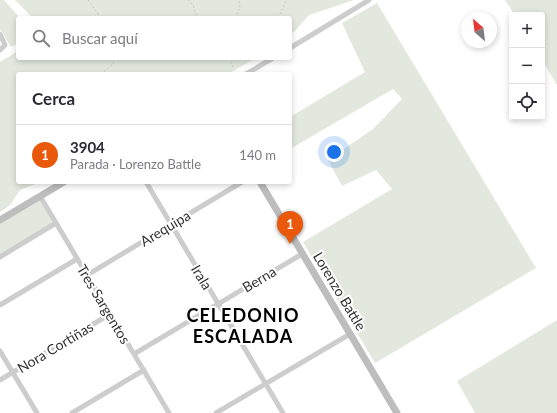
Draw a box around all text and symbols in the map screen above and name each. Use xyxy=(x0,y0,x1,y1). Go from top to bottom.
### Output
north arrow xyxy=(461,12,497,48)
map controls xyxy=(509,12,545,120)
button: + xyxy=(509,12,545,48)
search box xyxy=(16,16,292,60)
icon: search xyxy=(30,27,52,49)
text: Buscar aquí xyxy=(62,29,138,47)
button: − xyxy=(509,48,545,84)
button: locate xyxy=(509,84,545,120)
text: Cerca xyxy=(32,88,75,109)
text: 3904 xyxy=(70,138,105,156)
your location xyxy=(324,142,344,162)
text: 1 xyxy=(41,147,49,163)
text: 140 m xyxy=(239,147,276,163)
text: Parada · Lorenzo Battle xyxy=(70,156,201,172)
street label: Arequipa xyxy=(137,206,193,250)
pin: 1 xyxy=(277,211,303,244)
street label: Lorenzo Battle xyxy=(310,249,370,333)
street label: Tres Sargentos xyxy=(74,261,134,347)
street label: Irala xyxy=(188,261,216,293)
street label: Berna xyxy=(239,262,279,296)
district label: CELEDONIO ESCALADA xyxy=(187,304,299,347)
street label: Nora Cortiñas xyxy=(14,318,96,376)

